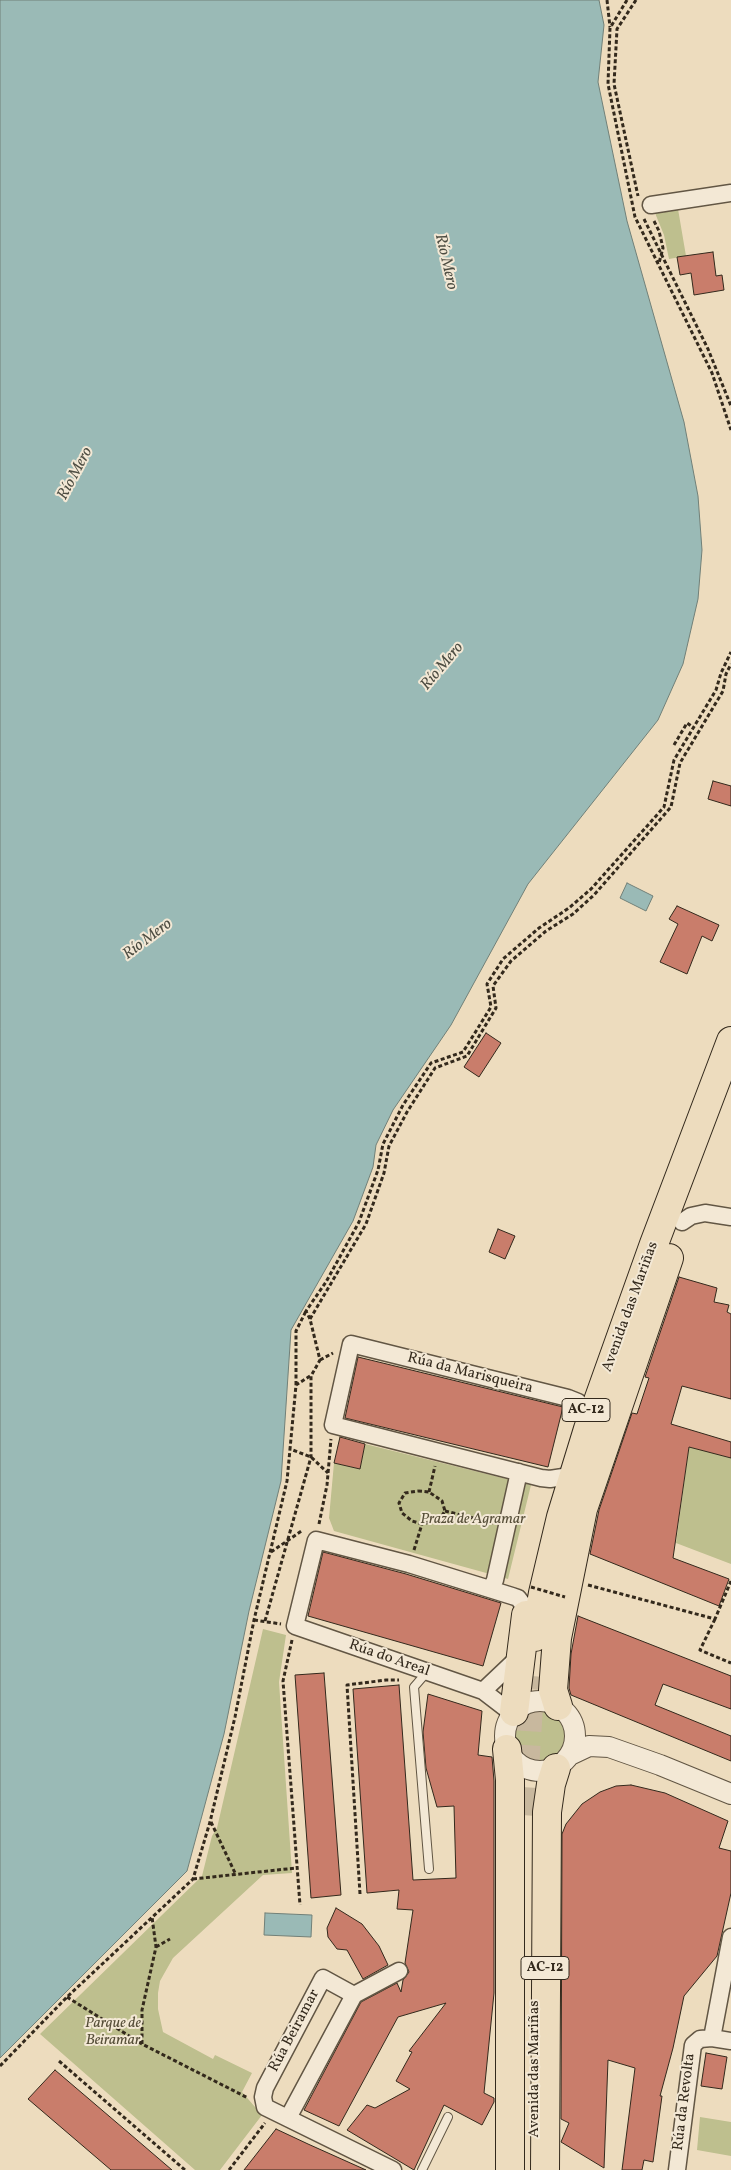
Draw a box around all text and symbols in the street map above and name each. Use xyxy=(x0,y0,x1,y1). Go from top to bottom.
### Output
water label: Río Mero xyxy=(429,232,461,292)
water label: Río Mero xyxy=(54,444,98,504)
water label: Río Mero xyxy=(417,639,469,695)
water label: Río Mero xyxy=(120,915,176,965)
street label: Avenida das Mariñas xyxy=(599,1239,663,1375)
street label: Rúa da Marisqueira xyxy=(405,1350,535,1398)
road number: AC-12 xyxy=(562,1398,610,1422)
park label: Praza de Agramar xyxy=(420,1511,526,1529)
street label: Rúa do Areal xyxy=(346,1637,432,1681)
road number: AC-12 xyxy=(521,1956,569,1980)
street label: Rúa Beiramar xyxy=(266,1987,324,2075)
street label: Avenida das Mariñas xyxy=(526,2000,544,2138)
park label: Parque de Beiramar xyxy=(85,2015,141,2050)
street label: Rúa da Revolta xyxy=(670,2052,700,2152)

